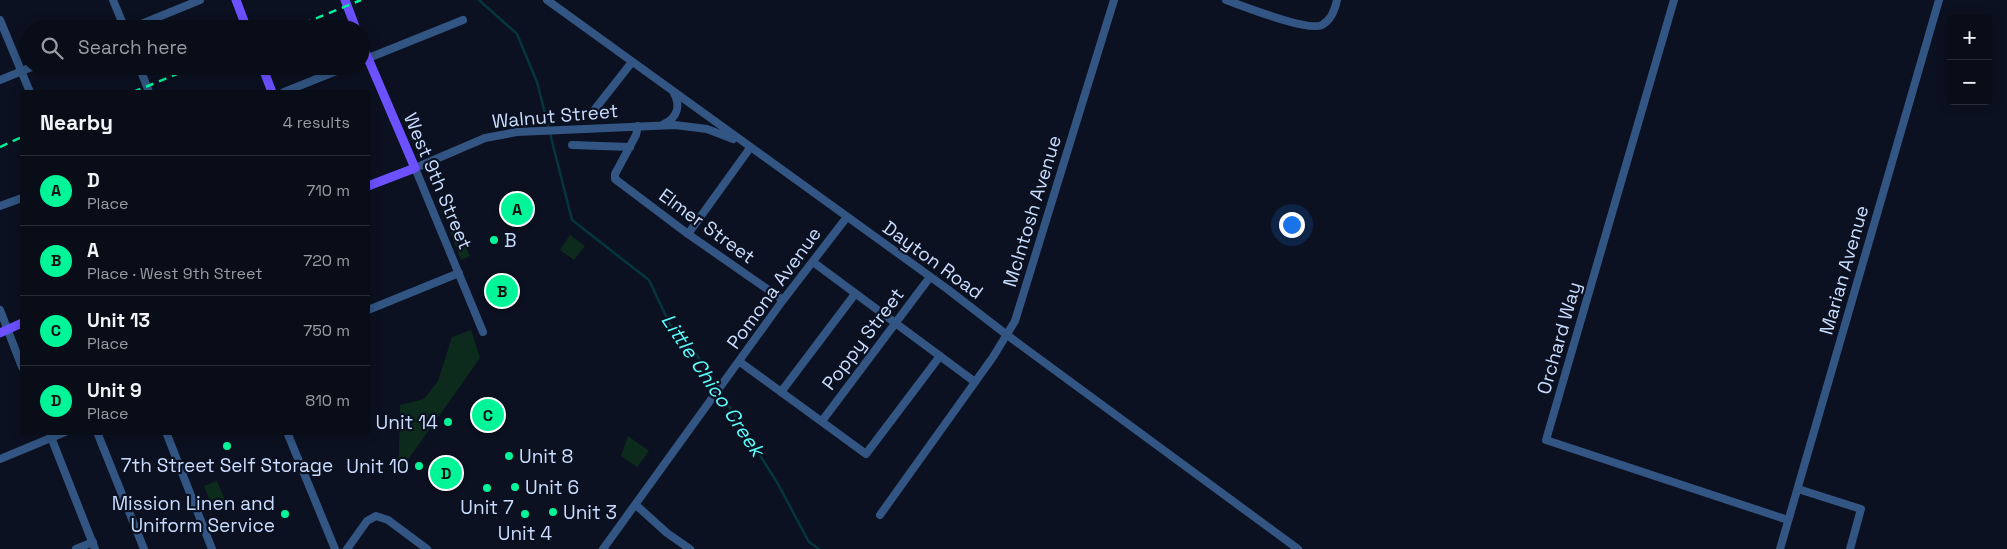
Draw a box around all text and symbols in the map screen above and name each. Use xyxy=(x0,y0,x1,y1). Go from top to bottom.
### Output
map controls xyxy=(1947,15,1992,105)
button: + xyxy=(1947,15,1992,60)
search box xyxy=(20,20,370,75)
icon: search xyxy=(38,34,66,62)
text: Search here xyxy=(78,35,188,60)
button: − xyxy=(1947,60,1992,105)
street label: Walnut Street xyxy=(491,98,619,134)
text: Nearby xyxy=(40,109,113,136)
street label: West 9th Street xyxy=(398,109,478,253)
text: 4 results xyxy=(283,112,350,133)
street label: McIntosh Avenue xyxy=(997,132,1067,290)
text: D xyxy=(87,168,100,193)
text: A xyxy=(51,180,61,201)
text: 710 m xyxy=(306,180,350,201)
street label: Elmer Street xyxy=(654,183,760,269)
pin: A xyxy=(501,190,533,228)
text: Place xyxy=(87,193,129,214)
street label: Marian Avenue xyxy=(1814,202,1874,338)
your location xyxy=(1279,212,1305,238)
street label: Dayton Road xyxy=(878,215,988,305)
street label: Pomona Avenue xyxy=(721,222,827,354)
place label: B xyxy=(504,228,517,253)
marker: B xyxy=(488,234,500,246)
text: A xyxy=(87,238,99,263)
text: B xyxy=(51,250,61,271)
text: 720 m xyxy=(303,250,350,271)
text: Place · West 9th Street xyxy=(87,263,263,284)
pin: B xyxy=(486,272,518,310)
street label: Orchard Way xyxy=(1531,279,1587,397)
street label: Poppy Street xyxy=(816,283,910,395)
text: Unit 13 xyxy=(87,308,150,333)
water label: Little Chico Creek xyxy=(655,308,772,463)
text: C xyxy=(51,320,61,341)
text: 750 m xyxy=(303,320,350,341)
text: Place xyxy=(87,333,129,354)
text: Unit 9 xyxy=(87,378,142,403)
text: D xyxy=(51,390,61,411)
text: 810 m xyxy=(305,390,350,411)
pin: C xyxy=(472,396,504,434)
text: Place xyxy=(87,403,129,424)
place label: Unit 14 xyxy=(376,410,438,435)
marker: Unit 14 xyxy=(442,416,454,428)
marker: 7th Street Self Storage xyxy=(221,440,233,452)
place label: Unit 8 xyxy=(519,444,573,469)
marker: Unit 8 xyxy=(503,450,515,462)
place label: 7th Street Self Storage xyxy=(121,453,333,478)
place label: Unit 10 xyxy=(346,454,409,479)
pin: D xyxy=(430,454,462,492)
marker: Unit 10 xyxy=(413,460,425,472)
place label: Unit 6 xyxy=(525,475,579,500)
marker: Unit 6 xyxy=(509,481,521,493)
marker: Unit 7 xyxy=(481,482,493,494)
place label: Mission Linen and Uniform Service xyxy=(112,491,275,538)
place label: Unit 7 xyxy=(460,495,514,520)
place label: Unit 3 xyxy=(563,500,617,525)
marker: Unit 3 xyxy=(547,506,559,518)
marker: Mission Linen and Uniform Service xyxy=(279,508,291,520)
marker: Unit 4 xyxy=(519,508,531,520)
place label: Unit 4 xyxy=(498,521,552,546)

